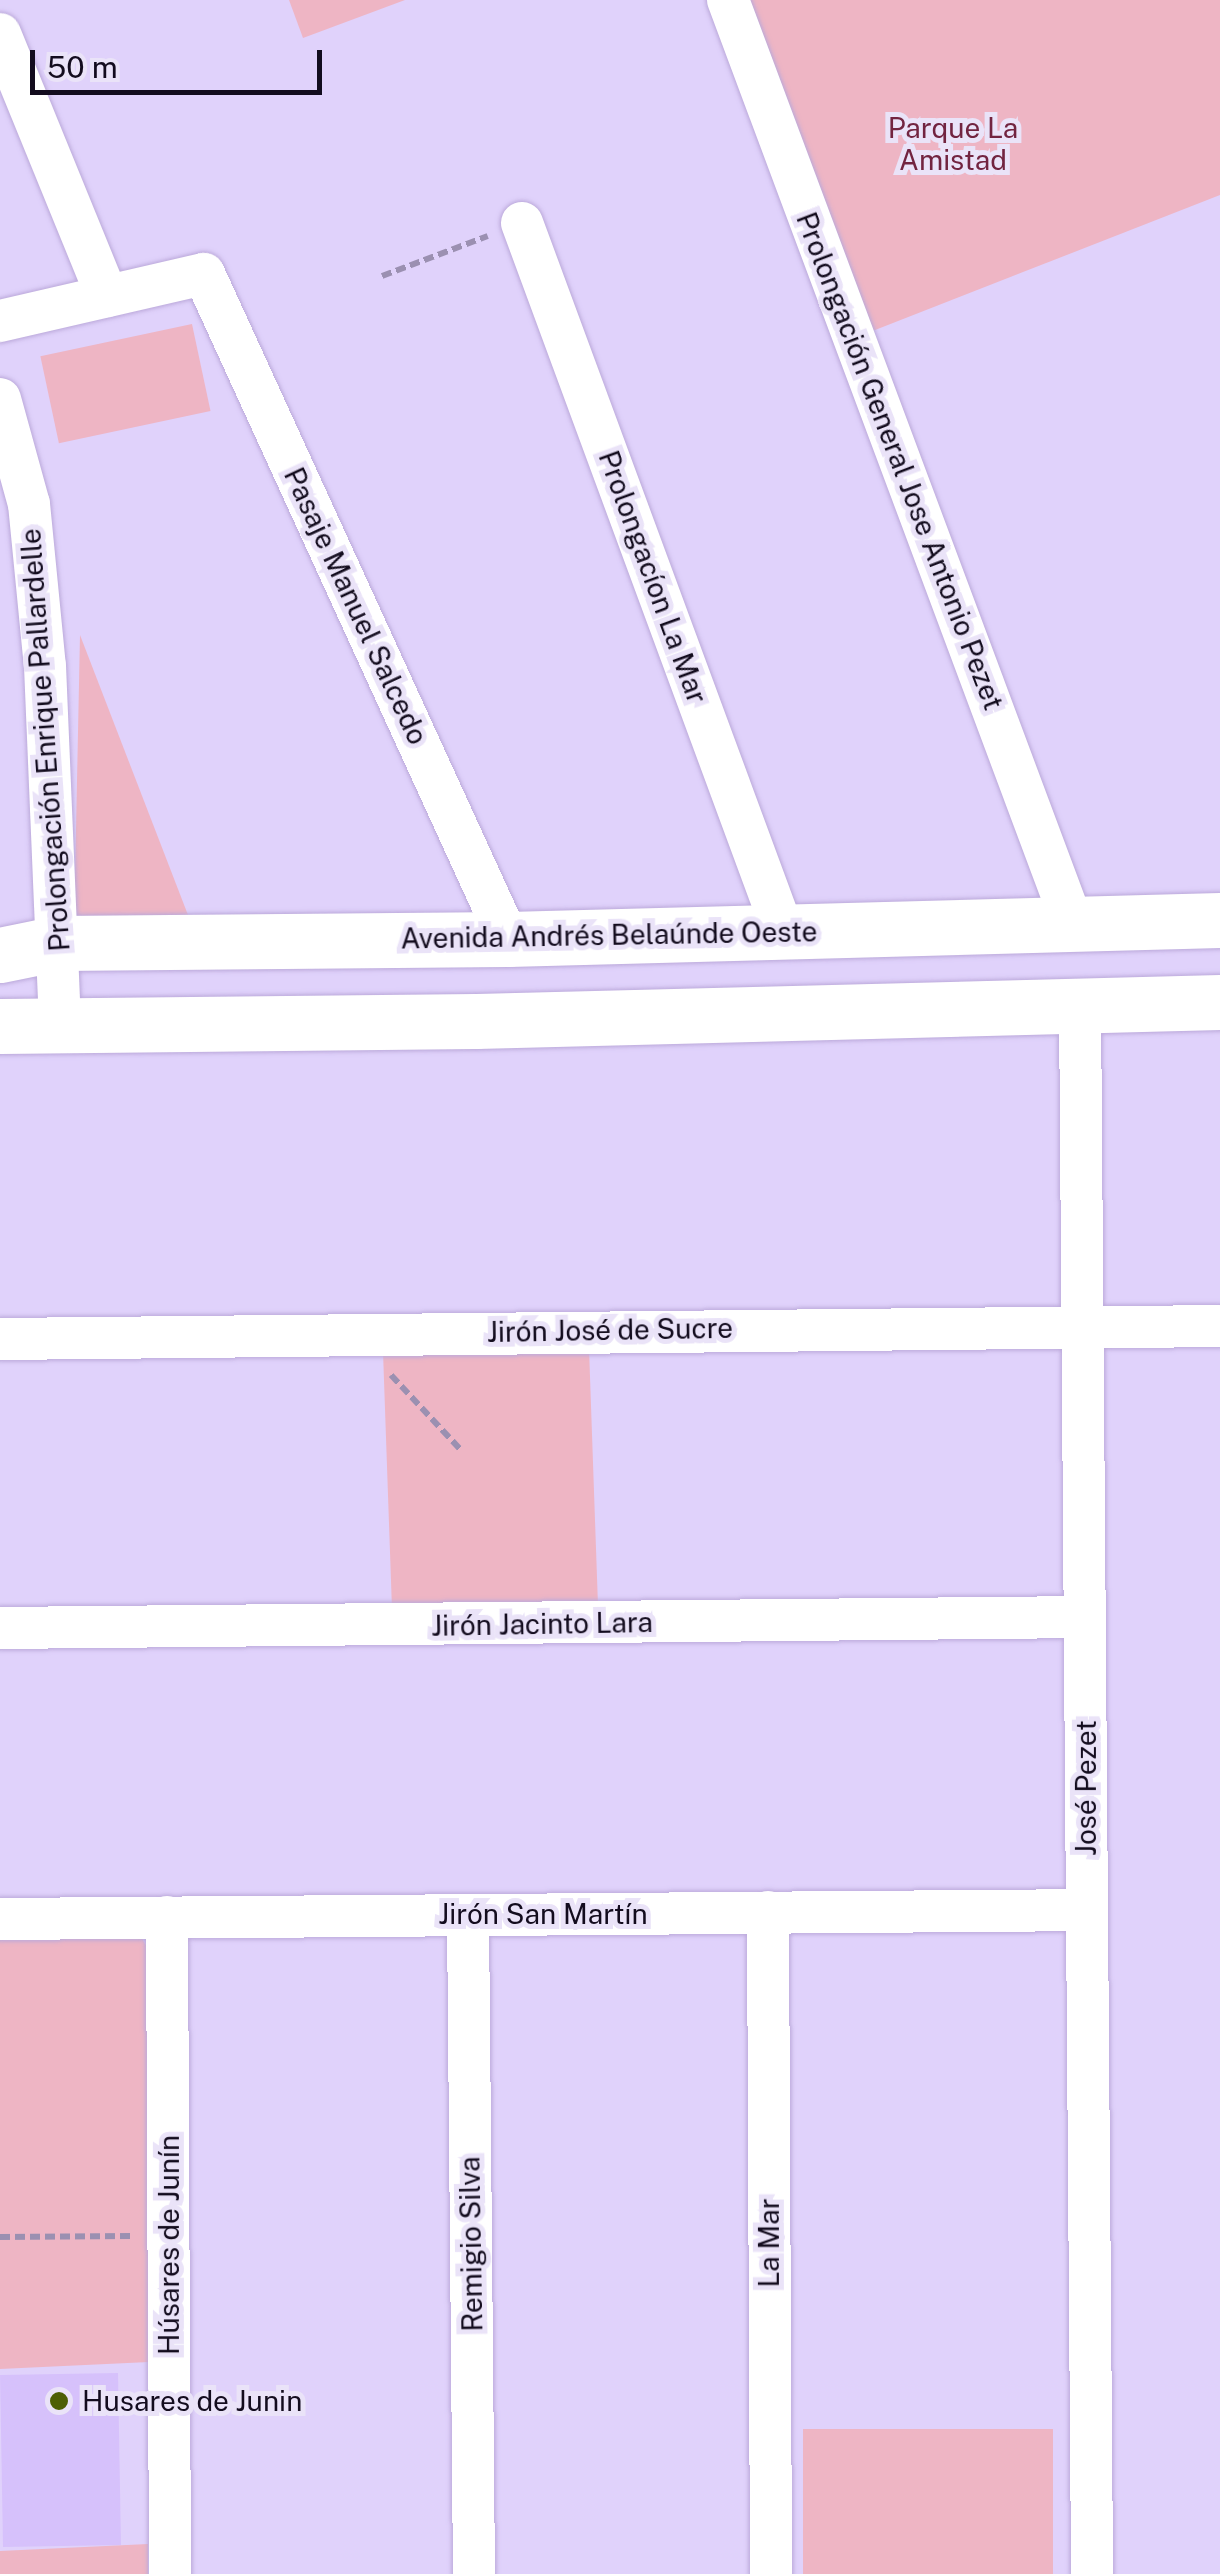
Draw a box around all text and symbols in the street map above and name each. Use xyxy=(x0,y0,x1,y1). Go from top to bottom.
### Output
scale bar xyxy=(35,30,328,92)
text: 50 m xyxy=(47,49,118,85)
park label: Parque La Amistad xyxy=(888,111,1018,177)
street label: Prolongación General Jose Antonio Pezet xyxy=(789,207,1011,715)
street label: Prolongacíon La Mar xyxy=(592,446,714,708)
street label: Pasaje Manuel Salcedo xyxy=(277,462,435,750)
street label: Prolongación Enrique Pallardelle xyxy=(13,527,77,953)
street label: Avenida Andrés Belaúnde Oeste xyxy=(400,915,818,955)
street label: Jirón José de Sucre xyxy=(486,1311,734,1349)
street label: Jirón Jacinto Lara xyxy=(431,1605,653,1643)
street label: José Pezet xyxy=(1069,1720,1103,1856)
street label: Jirón San Martín xyxy=(438,1897,648,1931)
street label: Húsares de Junín xyxy=(152,2135,186,2355)
street label: Remigio Silva xyxy=(453,2156,489,2332)
street label: La Mar xyxy=(752,2198,786,2288)
place label: Husares de Junin xyxy=(82,2384,303,2418)
marker: Husares de Junin xyxy=(46,2388,72,2414)

